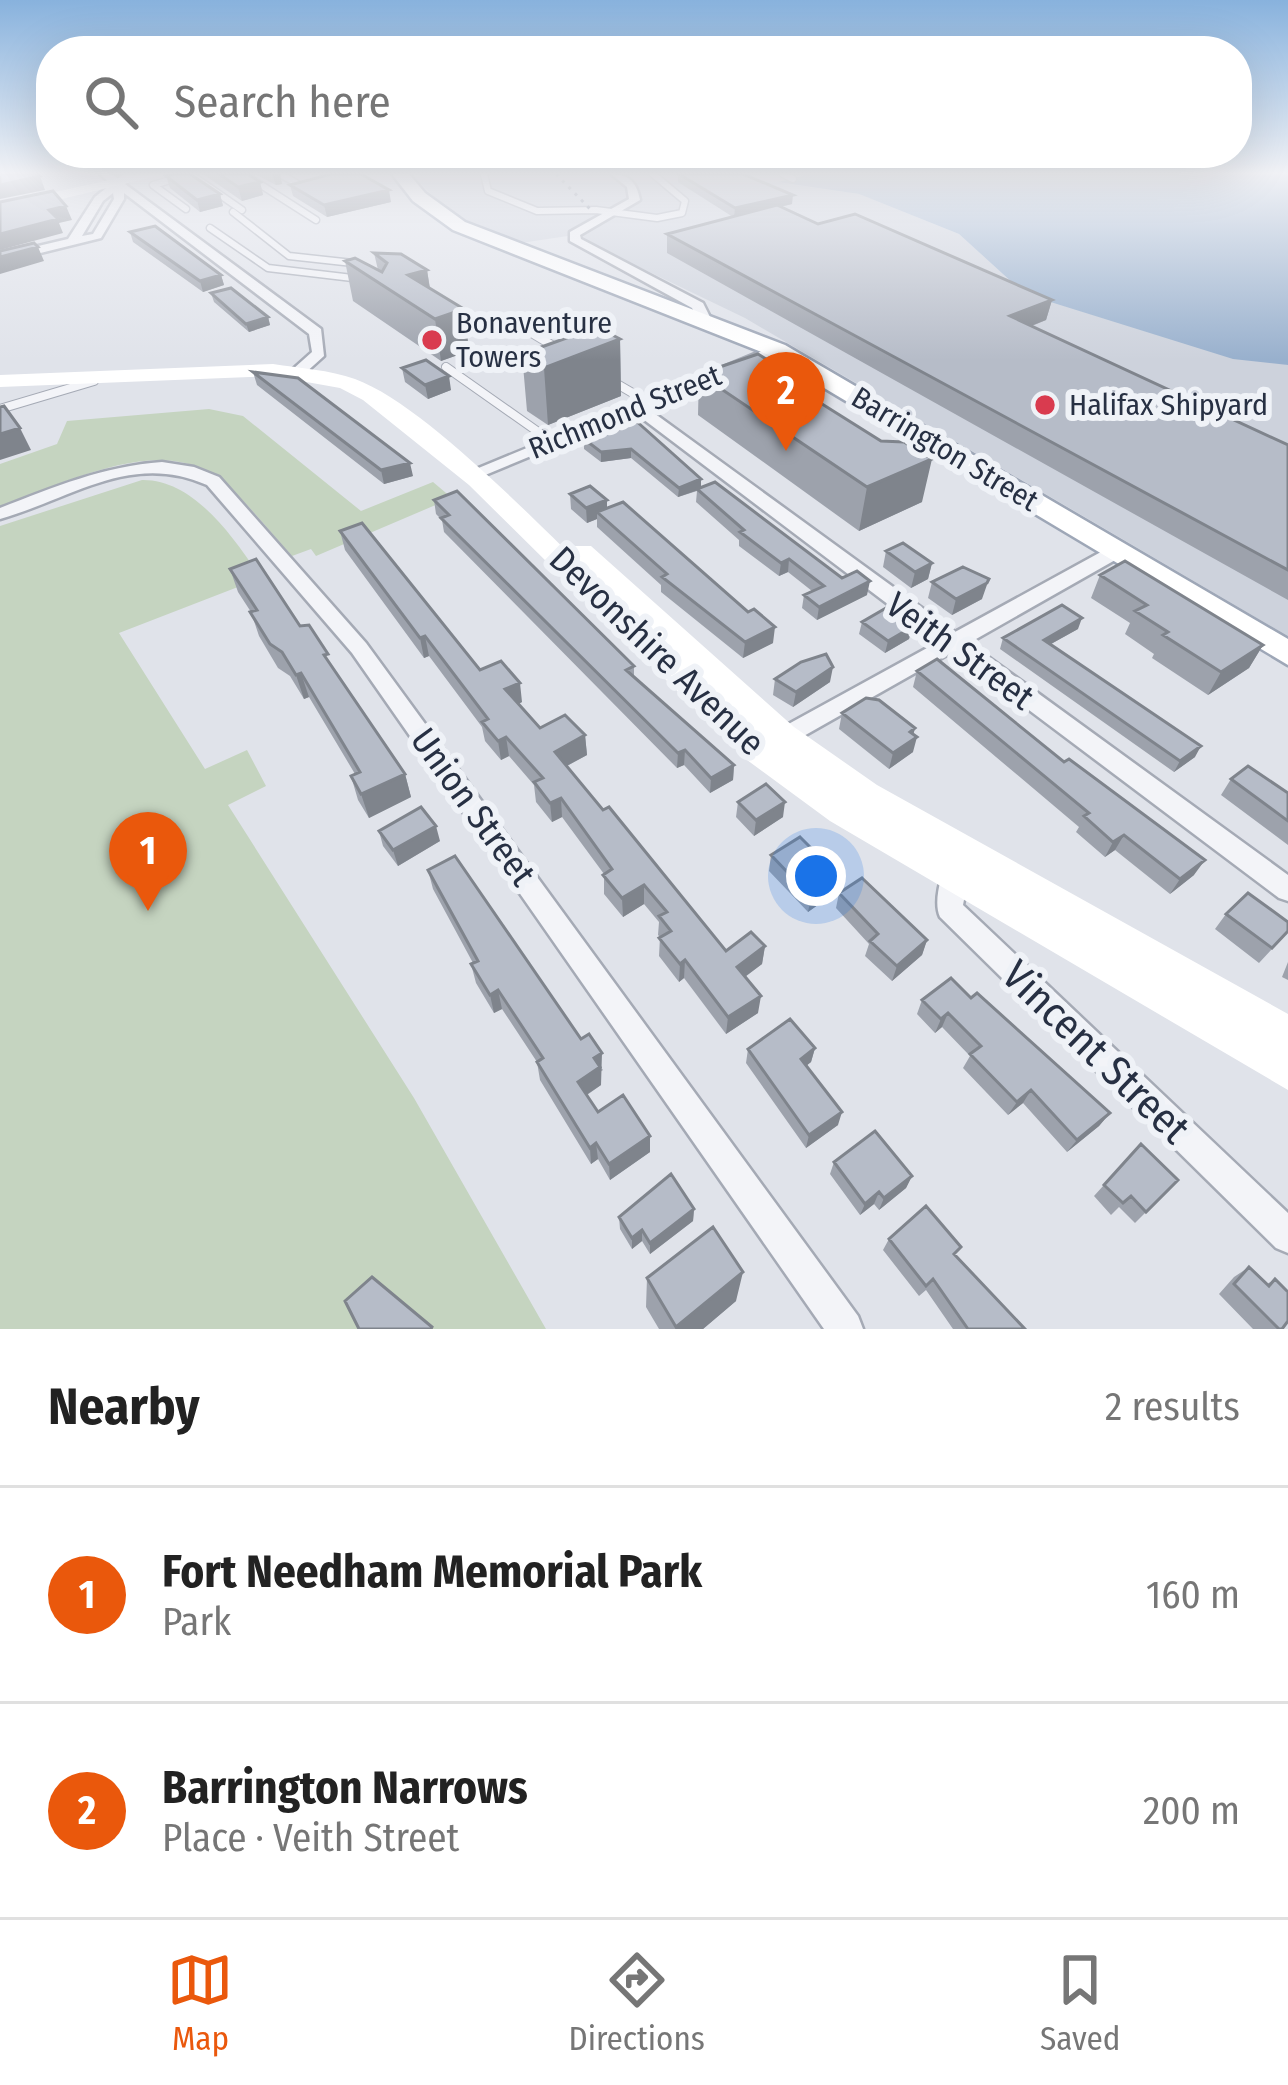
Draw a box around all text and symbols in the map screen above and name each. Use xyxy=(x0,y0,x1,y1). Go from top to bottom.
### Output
search box xyxy=(36,36,1252,168)
icon: search xyxy=(78,69,144,135)
text: Search here xyxy=(174,75,391,129)
place label: Bonaventure Towers xyxy=(456,305,612,375)
marker: Bonaventure Towers xyxy=(419,327,445,353)
pin: 2 xyxy=(747,352,825,451)
street label: Richmond Street xyxy=(524,357,727,467)
street label: Barrington Street xyxy=(845,379,1045,519)
place label: Halifax Shipyard xyxy=(1069,387,1268,423)
marker: Halifax Shipyard xyxy=(1032,392,1058,418)
street label: Devonshire Avenue xyxy=(540,537,774,765)
street label: Veith Street xyxy=(877,583,1043,719)
street label: Union Street xyxy=(401,720,545,895)
pin: 1 xyxy=(109,812,187,911)
your location xyxy=(786,846,846,906)
street label: Vincent Street xyxy=(992,950,1200,1154)
text: Nearby xyxy=(48,1376,200,1438)
text: 2 results xyxy=(1105,1384,1240,1430)
text: Fort Needham Memorial Park xyxy=(162,1545,702,1599)
text: 1 xyxy=(79,1572,95,1618)
text: 160 m xyxy=(1146,1572,1240,1618)
text: Park xyxy=(162,1599,231,1645)
text: Barrington Narrows xyxy=(162,1761,528,1815)
text: 2 xyxy=(78,1788,96,1834)
text: 200 m xyxy=(1143,1788,1240,1834)
text: Place · Veith Street xyxy=(162,1815,459,1861)
tab: Map xyxy=(167,1947,233,2059)
tab: Directions xyxy=(568,1947,705,2059)
tab: Saved xyxy=(1040,1947,1120,2059)

